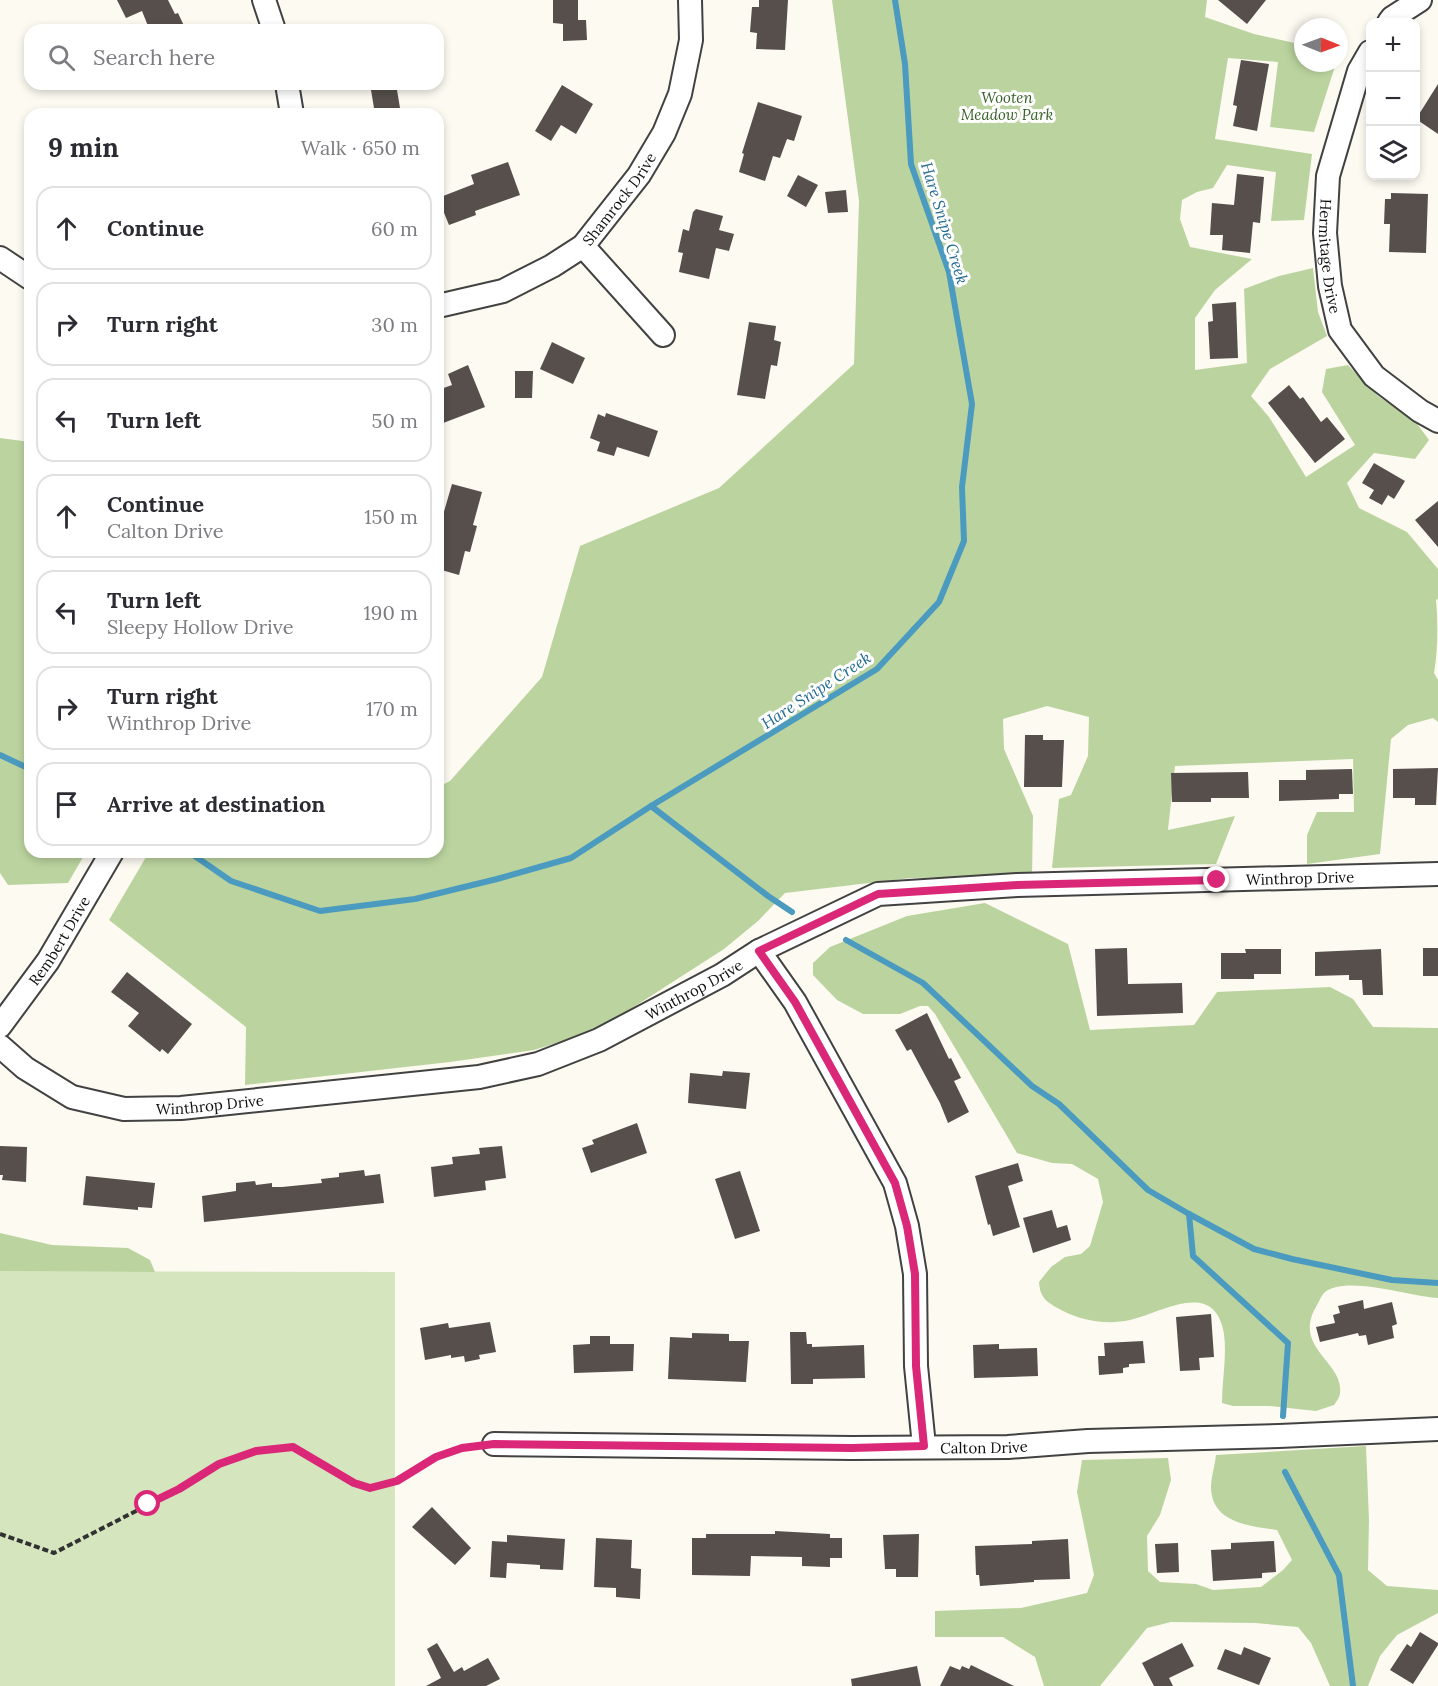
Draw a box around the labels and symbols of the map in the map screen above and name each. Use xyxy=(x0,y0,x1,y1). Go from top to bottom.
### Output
north arrow xyxy=(1294,18,1348,72)
park label: Wooten Meadow Park xyxy=(961,88,1053,124)
street label: Shamrock Drive xyxy=(578,149,660,249)
water label: Hare Snipe Creek xyxy=(917,160,973,286)
street label: Hermitage Drive xyxy=(1315,198,1345,315)
water label: Hare Snipe Creek xyxy=(757,647,875,733)
route end xyxy=(1203,866,1229,892)
street label: Winthrop Drive xyxy=(1246,867,1354,889)
street label: Rembert Drive xyxy=(24,892,94,989)
street label: Winthrop Drive xyxy=(642,955,746,1023)
street label: Winthrop Drive xyxy=(156,1090,265,1118)
street label: Calton Drive xyxy=(940,1436,1028,1457)
route start xyxy=(134,1490,160,1516)

